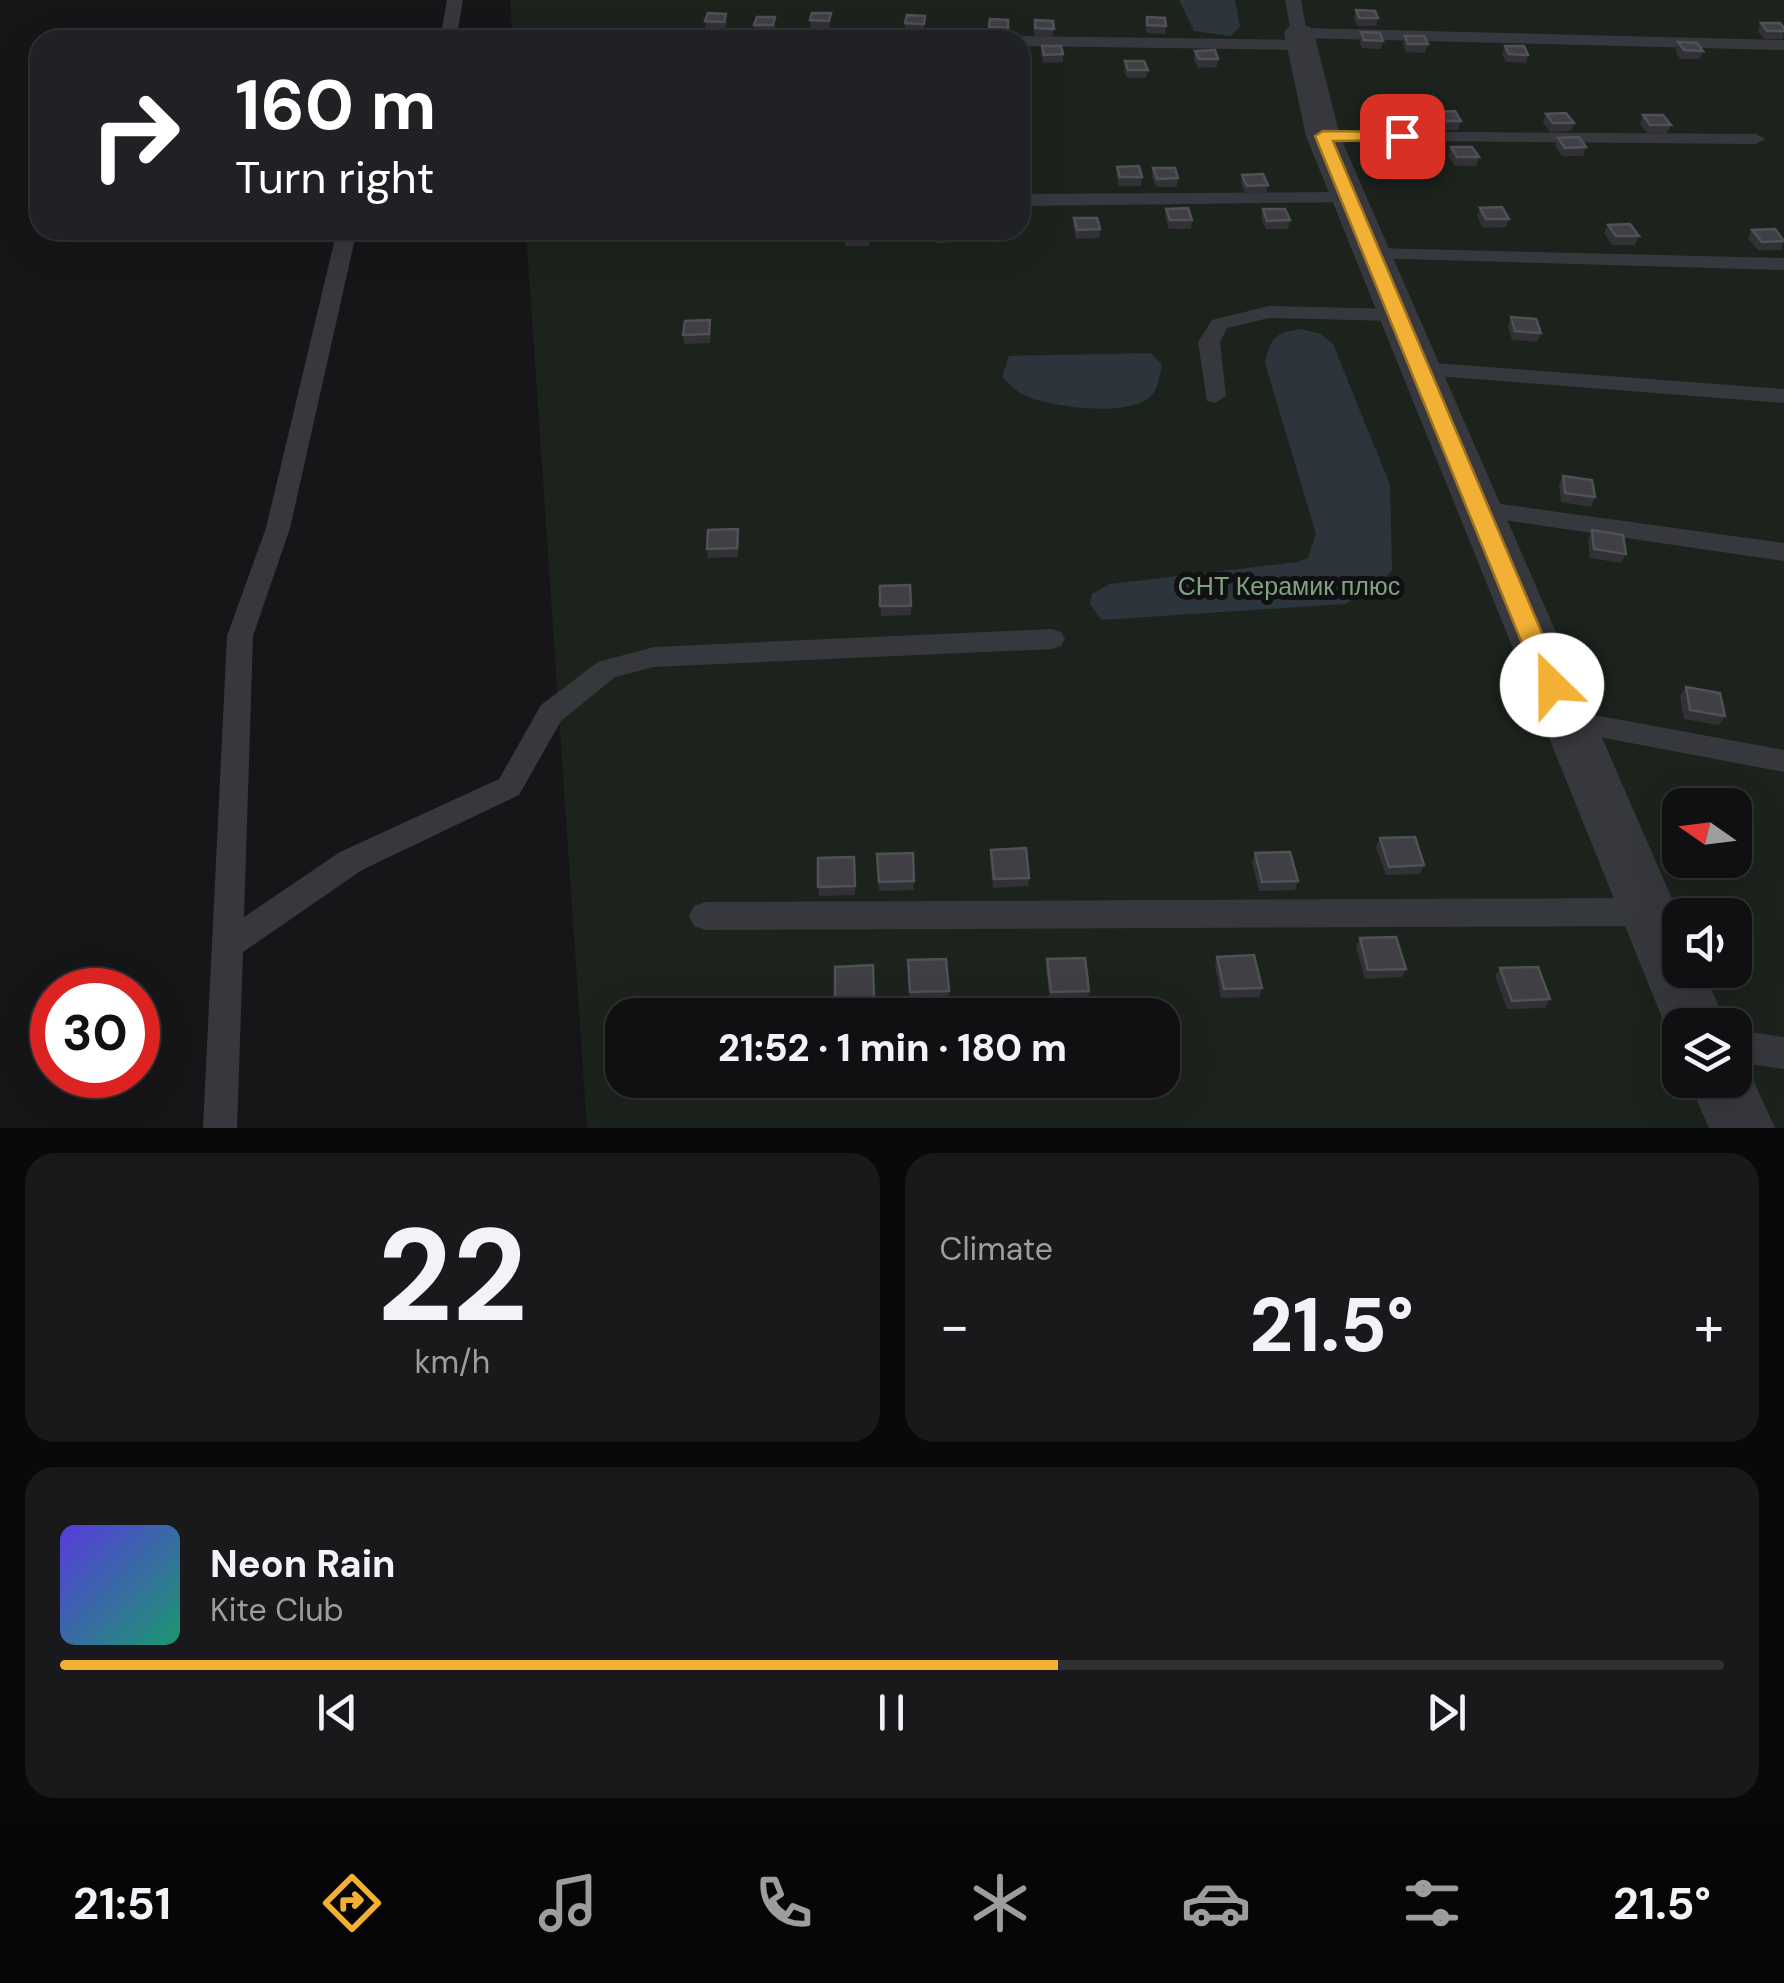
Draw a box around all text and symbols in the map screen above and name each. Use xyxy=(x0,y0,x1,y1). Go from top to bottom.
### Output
text: 160 m xyxy=(235,60,436,151)
icon: right xyxy=(70,70,200,200)
pin xyxy=(1360,94,1445,179)
icon: arrive xyxy=(1375,109,1430,164)
text: Turn right xyxy=(235,148,434,207)
park label: СНТ Керамик плюс xyxy=(1178,570,1400,603)
position arrow xyxy=(1500,633,1604,737)
north arrow xyxy=(1662,788,1752,878)
map controls xyxy=(1662,788,1752,1098)
button: sound xyxy=(1662,898,1752,988)
speed limit sign: 30 xyxy=(30,968,160,1098)
button: layers xyxy=(1662,1008,1752,1098)
text: 21:52 · 1 min · 180 m xyxy=(718,1023,1067,1073)
text: 22 xyxy=(377,1191,527,1360)
text: Climate xyxy=(940,1228,1053,1270)
text: 21.5° xyxy=(1250,1277,1414,1374)
text: − xyxy=(940,1290,970,1362)
text: + xyxy=(1694,1290,1724,1362)
text: km/h xyxy=(414,1341,490,1383)
text: Neon Rain xyxy=(210,1539,395,1589)
text: Kite Club xyxy=(210,1589,344,1631)
icon: previous xyxy=(310,1685,365,1740)
icon: pause xyxy=(864,1685,919,1740)
icon: next xyxy=(1419,1685,1474,1740)
icon: directions xyxy=(317,1868,387,1938)
icon: music xyxy=(533,1868,603,1938)
icon: phone xyxy=(749,1868,819,1938)
icon: climate xyxy=(965,1868,1035,1938)
icon: car xyxy=(1181,1868,1251,1938)
icon: filters xyxy=(1397,1868,1467,1938)
text: 21:51 xyxy=(73,1874,171,1933)
text: 21.5° xyxy=(1613,1874,1711,1933)

